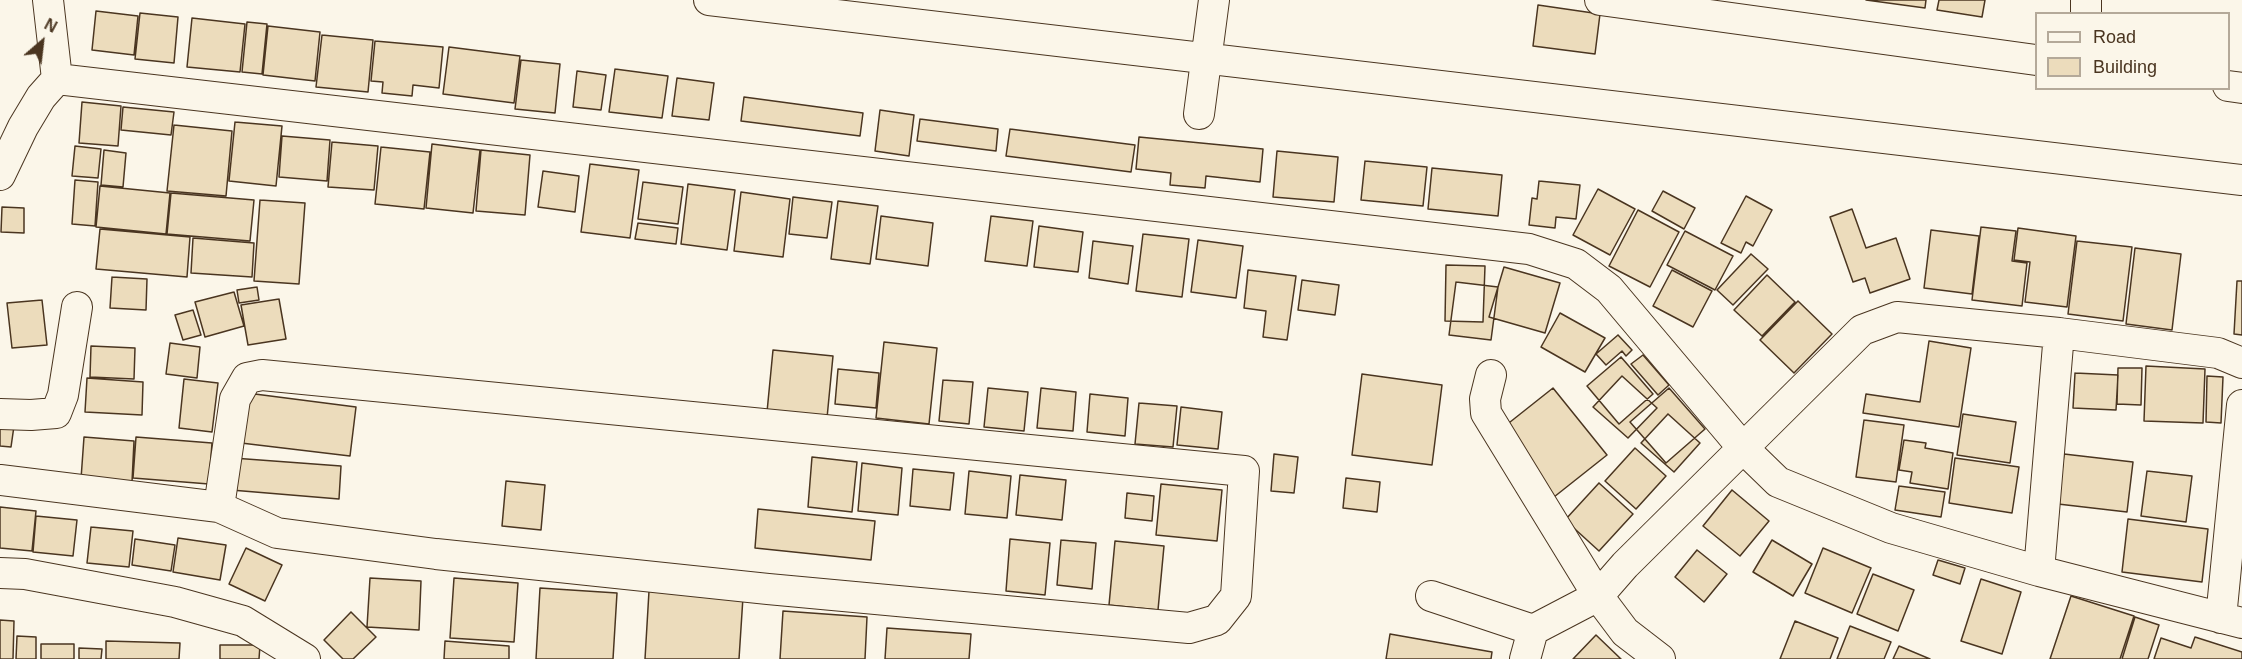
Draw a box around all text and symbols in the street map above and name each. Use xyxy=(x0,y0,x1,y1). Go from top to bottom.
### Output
north arrow xyxy=(12,12,72,72)
legend xyxy=(2035,12,2230,90)
text: N xyxy=(42,15,60,36)
text: Road xyxy=(2093,27,2136,47)
text: Building xyxy=(2093,57,2157,77)

